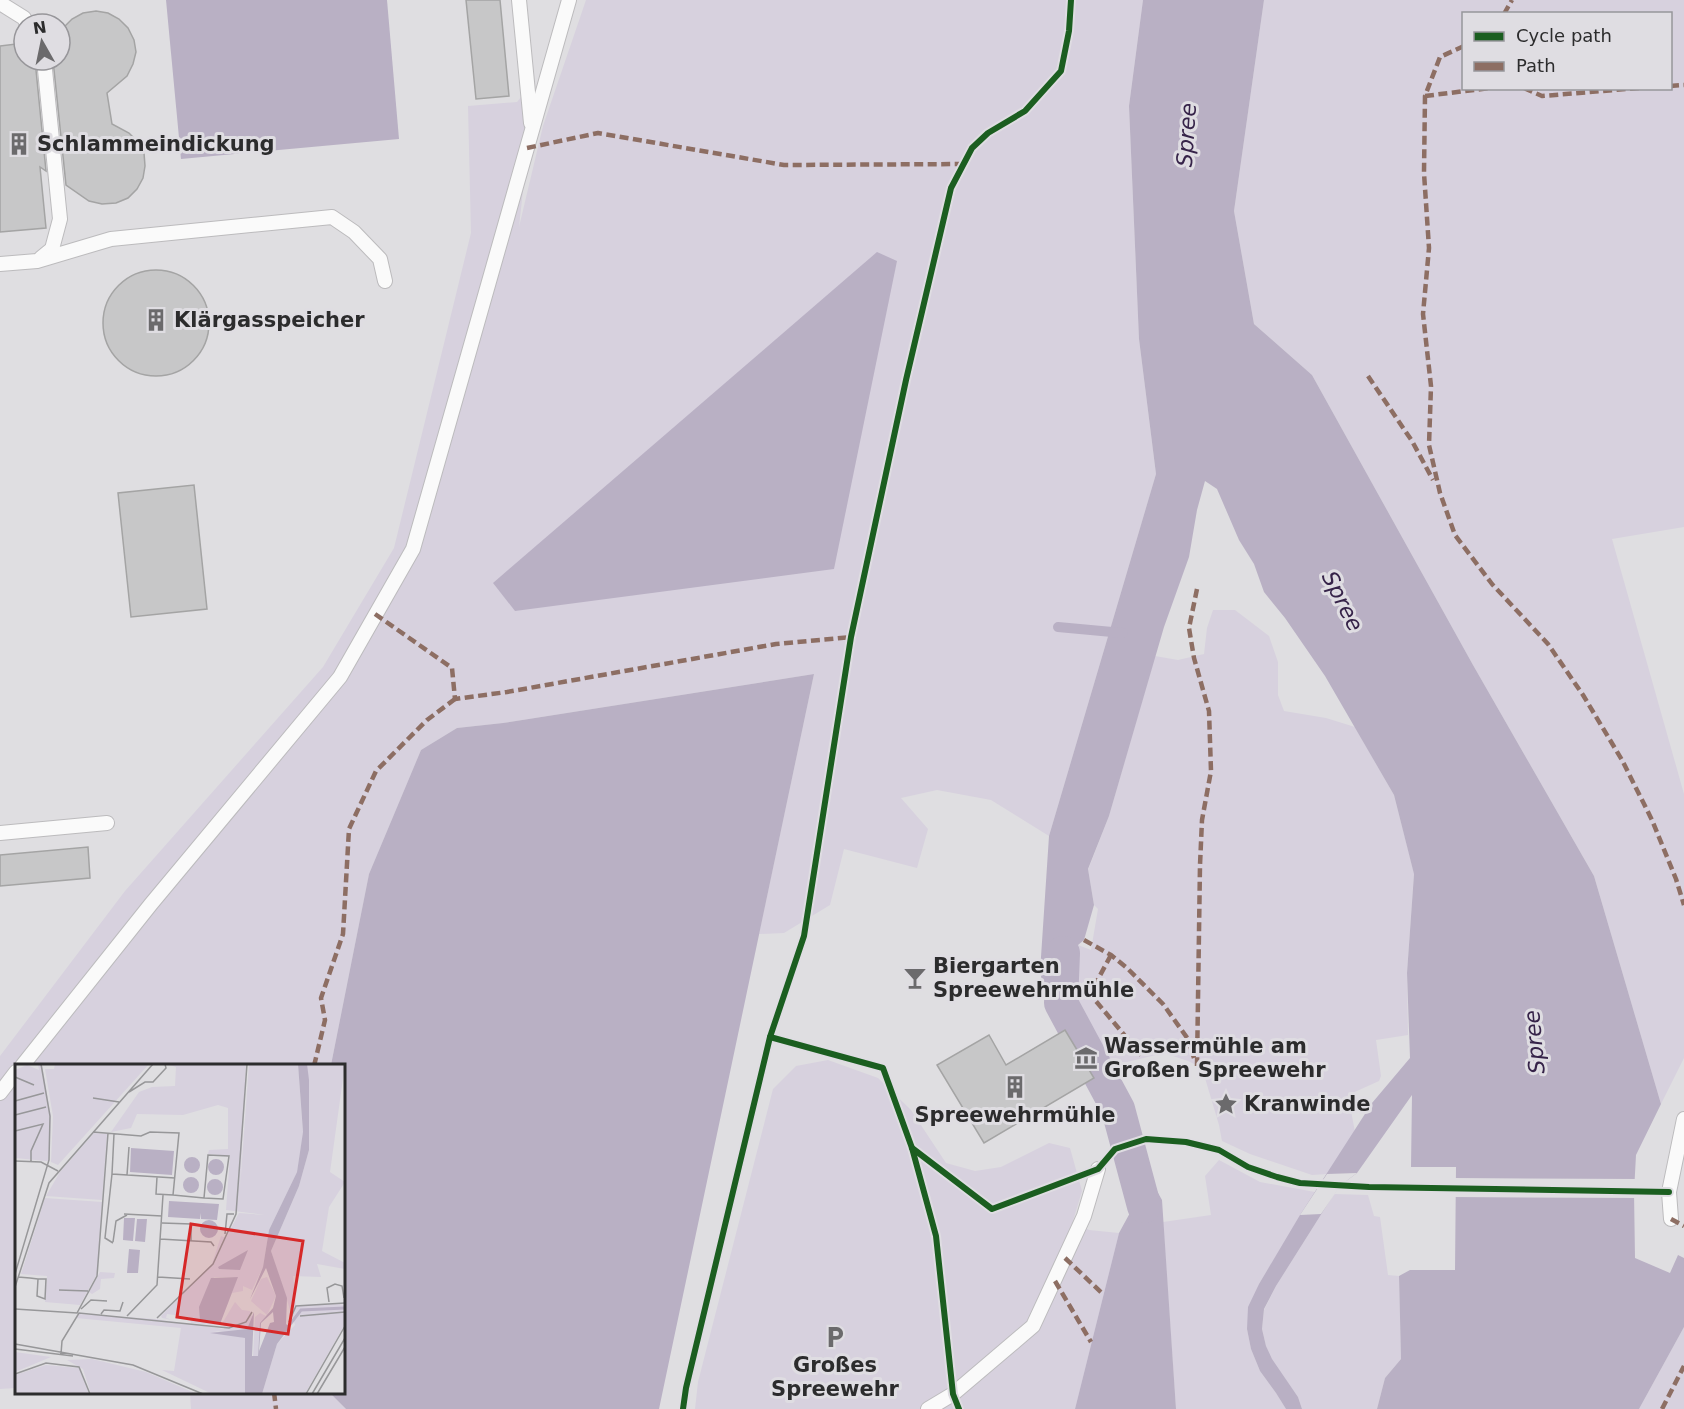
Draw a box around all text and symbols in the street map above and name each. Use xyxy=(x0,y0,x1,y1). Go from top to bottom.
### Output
north arrow xyxy=(12,12,72,72)
legend xyxy=(1462,12,1672,90)
text: N xyxy=(32,17,48,38)
text: Cycle path xyxy=(1516,25,1612,46)
text: Path xyxy=(1516,55,1556,76)
water label: Spree xyxy=(1172,102,1201,168)
building icon: Schlammeindickung xyxy=(6,131,32,157)
place label: Schlammeindickung xyxy=(37,132,275,156)
building icon: Klärgasspeicher xyxy=(143,307,169,333)
place label: Klärgasspeicher xyxy=(174,308,365,332)
water label: Spree xyxy=(1317,567,1368,635)
place label: Biergarten Spreewehrmühle xyxy=(933,954,1134,1002)
bar icon: Biergarten Spreewehrmühle xyxy=(902,965,928,991)
water label: Spree xyxy=(1519,1009,1550,1075)
place label: Wassermühle am Großen Spreewehr xyxy=(1104,1034,1326,1082)
museum icon: Wassermühle am Großen Spreewehr xyxy=(1073,1045,1099,1071)
inset map xyxy=(15,1064,345,1394)
building icon: Spreewehrmühle xyxy=(1002,1074,1028,1100)
place icon: Kranwinde xyxy=(1213,1091,1239,1117)
place label: Kranwinde xyxy=(1244,1092,1371,1116)
place label: Spreewehrmühle xyxy=(914,1103,1116,1127)
parking icon: Großes Spreewehr xyxy=(822,1324,848,1350)
place label: Großes Spreewehr xyxy=(771,1353,900,1401)

